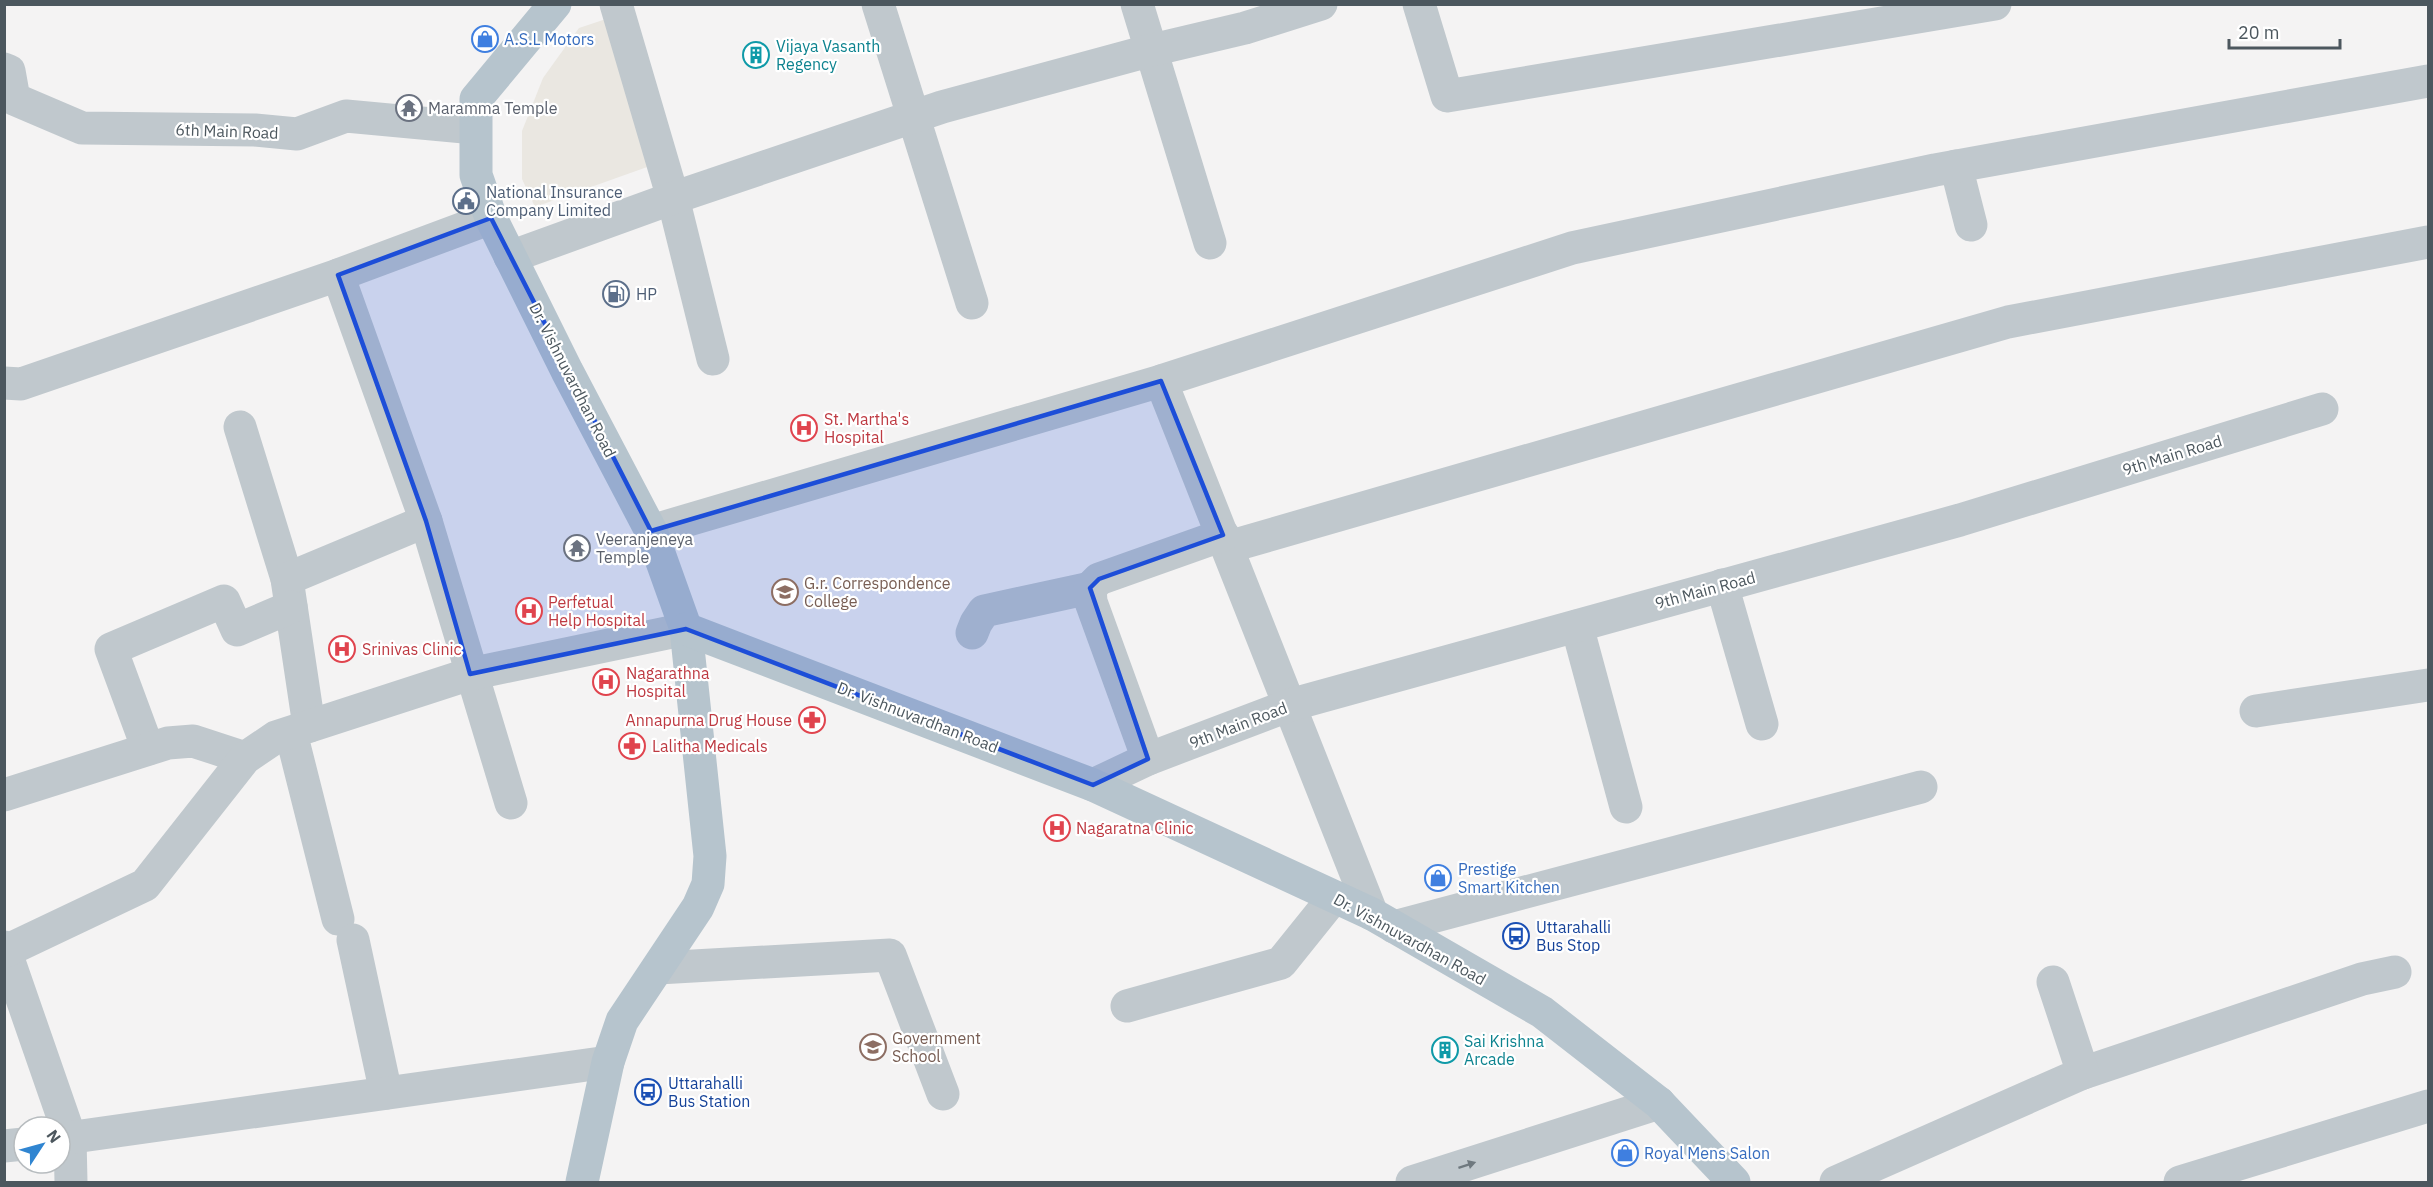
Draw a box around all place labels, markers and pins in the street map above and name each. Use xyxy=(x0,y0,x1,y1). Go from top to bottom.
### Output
shop icon: A.S.L Motors xyxy=(470,24,500,54)
place label: A.S.L Motors xyxy=(504,29,594,49)
place label: Vijaya Vasanth Regency xyxy=(776,36,880,74)
building icon: Vijaya Vasanth Regency xyxy=(741,40,771,70)
temple icon: Maramma Temple xyxy=(394,93,424,123)
place label: Maramma Temple xyxy=(428,98,558,118)
place label: National Insurance Company Limited xyxy=(486,182,623,220)
public building icon: National Insurance Company Limited xyxy=(451,186,481,216)
fuel station icon: HP xyxy=(601,279,631,309)
place label: HP xyxy=(636,284,657,304)
place label: St. Martha's Hospital xyxy=(824,409,909,447)
hospital icon: St. Martha's Hospital xyxy=(789,413,819,443)
place label: Veeranjeneya Temple xyxy=(596,529,694,567)
temple icon: Veeranjeneya Temple xyxy=(562,533,592,563)
place label: G.r. Correspondence College xyxy=(804,573,951,611)
school or university icon: G.r. Correspondence College xyxy=(770,577,800,607)
place label: Perfetual Help Hospital xyxy=(548,592,645,630)
hospital icon: Perfetual Help Hospital xyxy=(514,596,544,626)
hospital icon: Srinivas Clinic xyxy=(327,634,357,664)
place label: Srinivas Clinic xyxy=(362,639,462,659)
place label: Nagarathna Hospital xyxy=(626,663,710,701)
hospital icon: Nagarathna Hospital xyxy=(591,667,621,697)
pharmacy icon: Annapurna Drug House xyxy=(797,705,827,735)
place label: Annapurna Drug House xyxy=(626,710,792,730)
pharmacy icon: Lalitha Medicals xyxy=(617,731,647,761)
place label: Lalitha Medicals xyxy=(652,736,768,756)
hospital icon: Nagaratna Clinic xyxy=(1042,813,1072,843)
place label: Nagaratna Clinic xyxy=(1076,818,1194,838)
place label: Prestige Smart Kitchen xyxy=(1458,859,1560,897)
shop icon: Prestige Smart Kitchen xyxy=(1423,863,1453,893)
place label: Uttarahalli Bus Stop xyxy=(1536,917,1611,955)
bus stop icon: Uttarahalli Bus Stop xyxy=(1501,921,1531,951)
place label: Government School xyxy=(892,1028,981,1066)
place label: Sai Krishna Arcade xyxy=(1464,1031,1544,1069)
school or university icon: Government School xyxy=(858,1032,888,1062)
building icon: Sai Krishna Arcade xyxy=(1430,1035,1460,1065)
place label: Uttarahalli Bus Station xyxy=(668,1073,750,1111)
bus stop icon: Uttarahalli Bus Station xyxy=(633,1077,663,1107)
shop icon: Royal Mens Salon xyxy=(1610,1138,1640,1168)
place label: Royal Mens Salon xyxy=(1644,1143,1770,1163)

